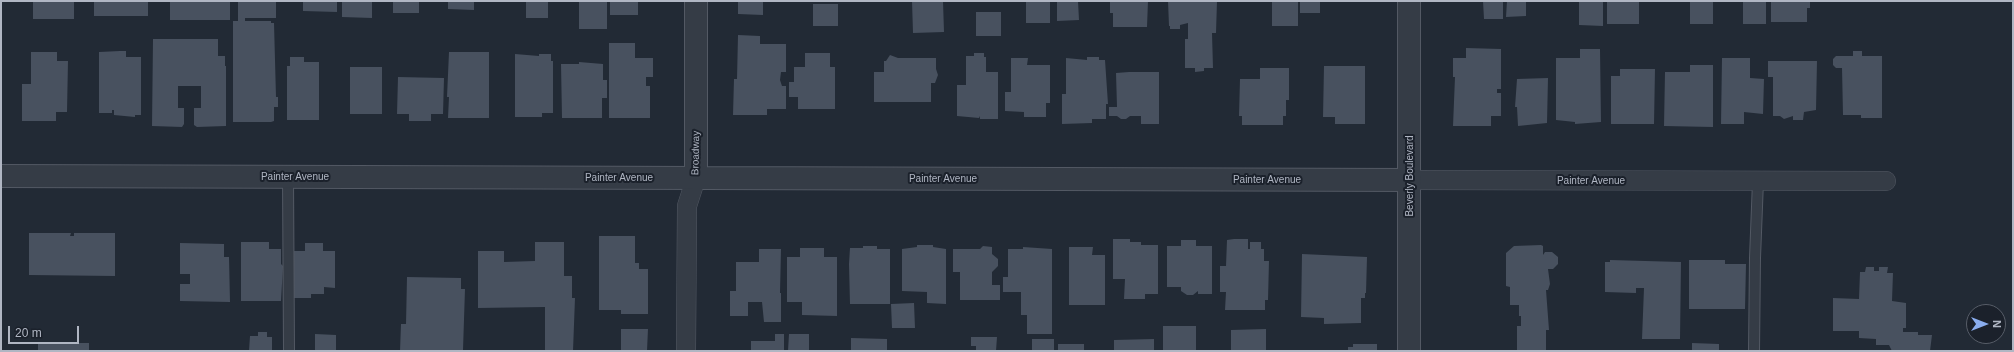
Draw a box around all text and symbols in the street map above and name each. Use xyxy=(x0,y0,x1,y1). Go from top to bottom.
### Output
street label: Broadway xyxy=(690,131,702,175)
street label: Beverly Boulevard xyxy=(1404,135,1416,217)
street label: Painter Avenue xyxy=(261,171,329,183)
street label: Painter Avenue xyxy=(585,172,653,184)
street label: Painter Avenue xyxy=(909,173,977,185)
street label: Painter Avenue xyxy=(1233,174,1301,186)
street label: Painter Avenue xyxy=(1557,175,1625,187)
north arrow xyxy=(1966,304,2006,344)
scale bar xyxy=(10,318,81,344)
text: N xyxy=(1991,320,2003,328)
text: 20 m xyxy=(15,326,42,340)

